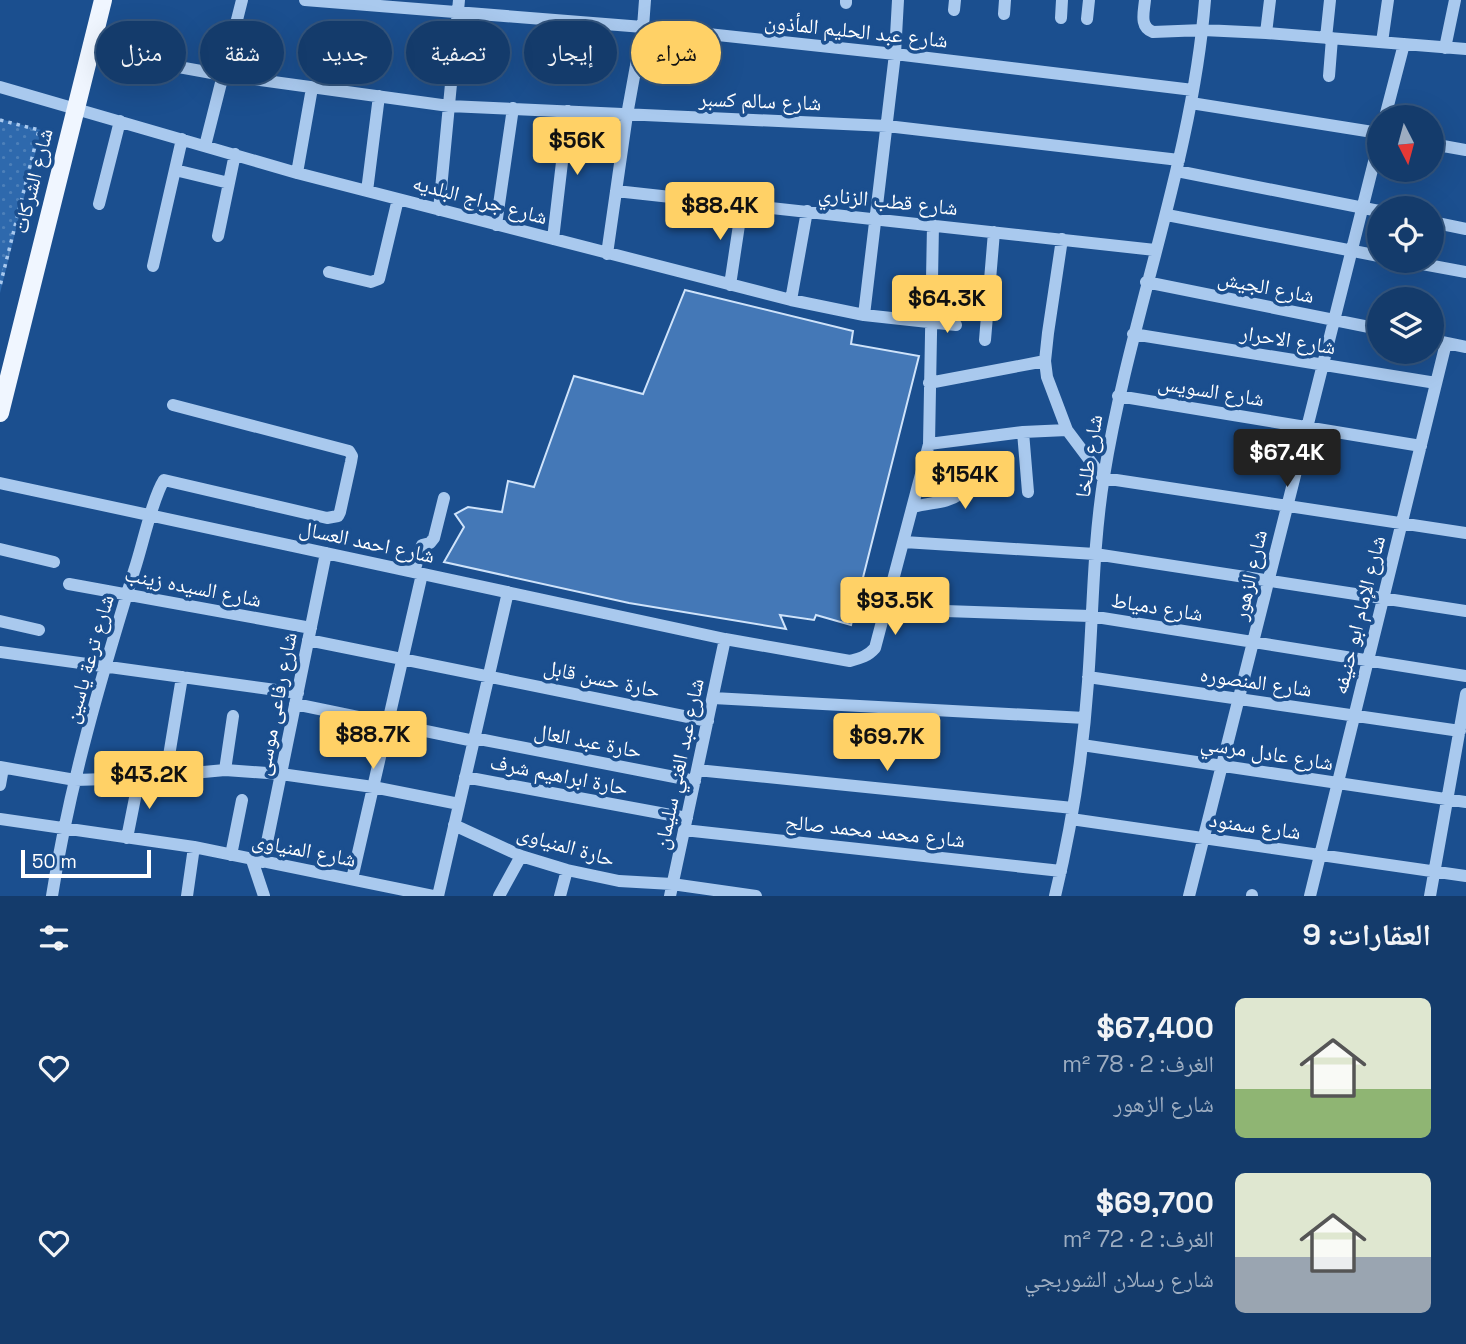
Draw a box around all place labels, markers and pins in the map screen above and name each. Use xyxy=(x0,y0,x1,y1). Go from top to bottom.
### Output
pin: $56K xyxy=(536,118,618,177)
pin: $88.4K xyxy=(663,182,777,242)
pin: $64.3K xyxy=(890,276,1004,335)
pin: $67.4K xyxy=(1230,430,1344,489)
pin: $154K xyxy=(916,452,1014,511)
pin: $93.5K xyxy=(838,578,952,637)
pin: $88.7K xyxy=(316,712,430,771)
pin: $69.7K xyxy=(830,714,944,773)
pin: $43.2K xyxy=(92,752,206,811)

